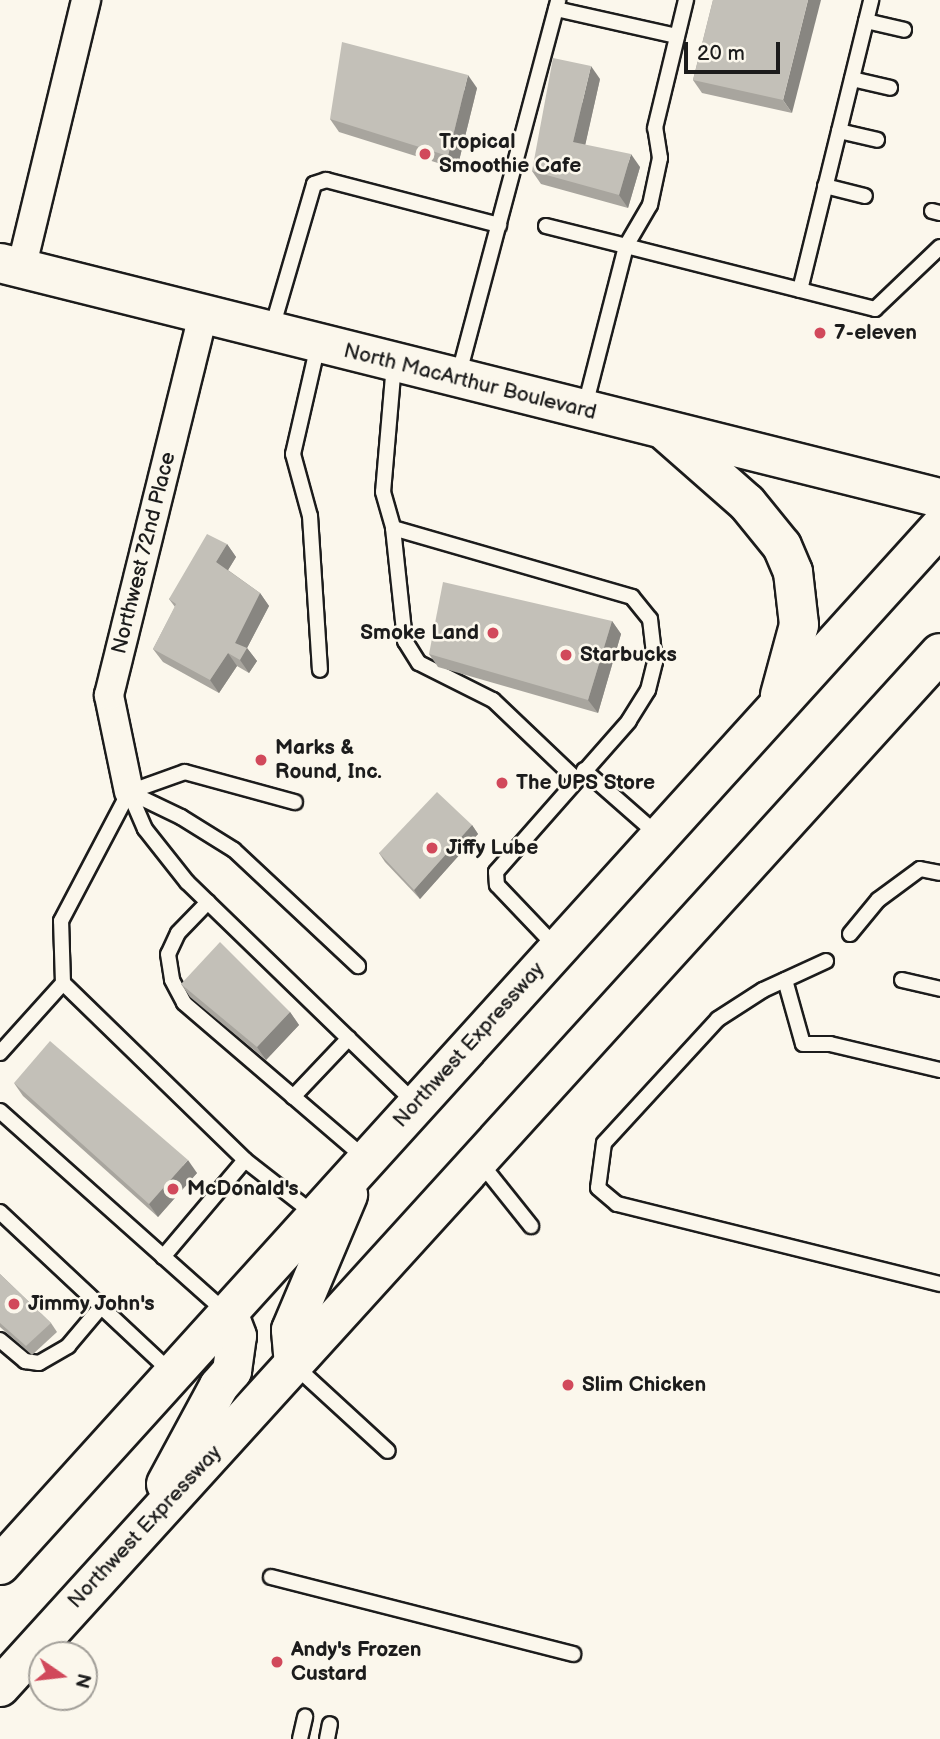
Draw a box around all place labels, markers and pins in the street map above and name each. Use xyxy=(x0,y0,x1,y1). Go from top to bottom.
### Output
place label: Tropical Smoothie Cafe xyxy=(439,129,581,179)
marker: Tropical Smoothie Cafe xyxy=(417,146,433,162)
place label: 7-eleven xyxy=(834,320,917,346)
marker: 7-eleven xyxy=(812,325,828,341)
place label: Smoke Land xyxy=(360,620,479,646)
marker: Smoke Land xyxy=(485,625,501,641)
place label: Starbucks xyxy=(580,642,677,668)
marker: Starbucks xyxy=(558,647,574,663)
place label: Marks & Round, Inc. xyxy=(275,735,382,785)
marker: Marks & Round, Inc. xyxy=(253,752,269,768)
place label: The UPS Store xyxy=(516,770,655,796)
marker: The UPS Store xyxy=(494,775,510,791)
place label: Jiffy Lube xyxy=(446,835,539,861)
marker: Jiffy Lube xyxy=(424,840,440,856)
place label: McDonald's xyxy=(187,1176,299,1202)
marker: McDonald's xyxy=(165,1181,181,1197)
place label: Jimmy John's xyxy=(28,1291,155,1317)
marker: Jimmy John's xyxy=(6,1296,22,1312)
place label: Slim Chicken xyxy=(582,1372,706,1398)
marker: Slim Chicken xyxy=(560,1377,576,1393)
place label: Andy's Frozen Custard xyxy=(291,1637,422,1687)
marker: Andy's Frozen Custard xyxy=(269,1654,285,1670)

